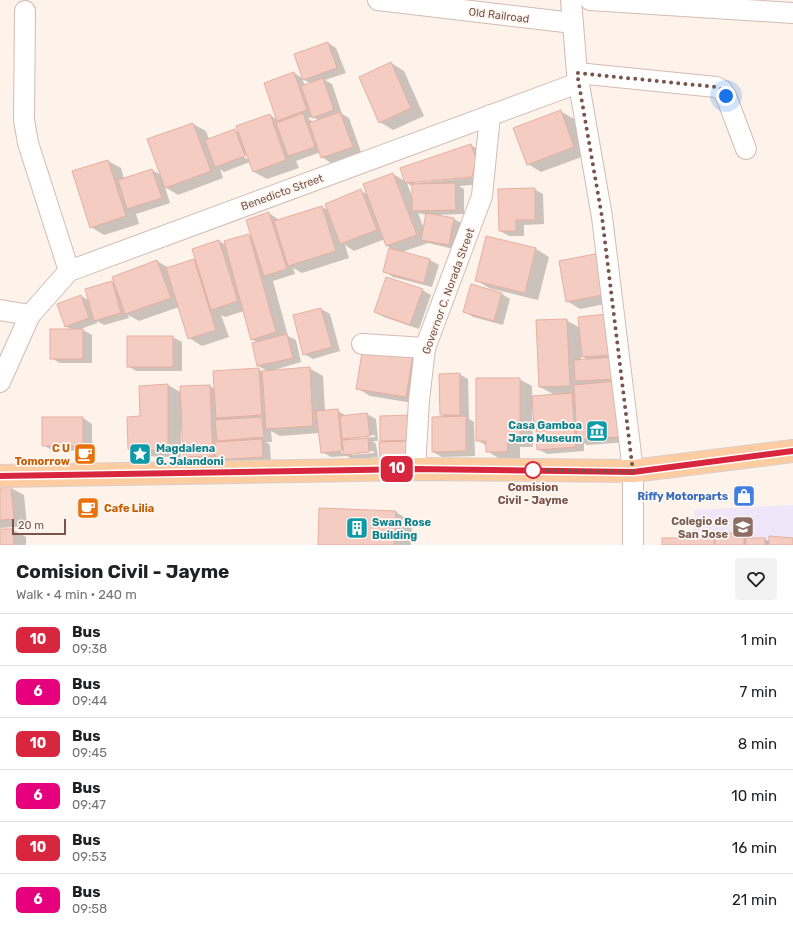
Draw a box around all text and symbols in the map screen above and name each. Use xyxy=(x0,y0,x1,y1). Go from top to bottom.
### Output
street label: Old Railroad xyxy=(468,5,530,26)
your location xyxy=(716,86,736,106)
street label: Benedicto Street xyxy=(239,171,326,213)
street label: Governor C. Norada Street xyxy=(420,226,478,356)
museum icon: Casa Gamboa Jaro Museum xyxy=(584,418,610,444)
place label: Casa Gamboa Jaro Museum xyxy=(508,419,582,445)
cafe icon: C U Tomorrow xyxy=(72,441,98,467)
place icon: Magdalena G. Jalandoni xyxy=(127,441,153,467)
place label: C U Tomorrow xyxy=(15,442,70,468)
place label: Magdalena G. Jalandoni xyxy=(156,442,224,468)
line badge: 10 xyxy=(379,456,415,482)
text: 10 xyxy=(389,460,405,477)
marker: Comision Civil - Jayme xyxy=(524,461,542,479)
place label: Comision Civil - Jayme xyxy=(498,481,569,507)
shop icon: Riffy Motorparts xyxy=(731,483,757,509)
place label: Riffy Motorparts xyxy=(637,490,728,503)
cafe icon: Cafe Lilia xyxy=(75,495,101,521)
place label: Cafe Lilia xyxy=(104,502,154,515)
school or university icon: Colegio de San Jose xyxy=(730,514,756,540)
building icon: Swan Rose Building xyxy=(344,515,370,541)
place label: Colegio de San Jose xyxy=(671,515,728,541)
place label: Swan Rose Building xyxy=(372,516,432,542)
scale bar xyxy=(12,517,66,536)
text: 20 m xyxy=(18,519,44,532)
button: heart xyxy=(735,558,777,600)
text: Comision Civil - Jayme xyxy=(16,560,229,583)
text: Walk · 4 min · 240 m xyxy=(16,587,137,602)
text: Bus xyxy=(72,623,100,641)
text: 10 xyxy=(30,631,46,648)
text: 1 min xyxy=(741,631,777,649)
text: 09:38 xyxy=(72,641,107,656)
text: Bus xyxy=(72,675,100,693)
text: 6 xyxy=(33,683,43,700)
text: 7 min xyxy=(740,683,777,701)
text: 09:44 xyxy=(72,693,107,708)
text: Bus xyxy=(72,727,100,745)
text: 10 xyxy=(30,735,46,752)
text: 8 min xyxy=(738,735,777,753)
text: 09:45 xyxy=(72,745,107,760)
text: Bus xyxy=(72,779,100,797)
text: 6 xyxy=(33,787,43,804)
text: 10 min xyxy=(731,787,777,805)
text: 09:47 xyxy=(72,797,106,812)
text: Bus xyxy=(72,831,100,849)
text: 10 xyxy=(30,839,46,856)
text: 16 min xyxy=(732,839,777,857)
text: 09:53 xyxy=(72,849,107,864)
text: Bus xyxy=(72,883,100,901)
text: 6 xyxy=(33,891,43,908)
text: 21 min xyxy=(732,891,777,909)
text: 09:58 xyxy=(72,901,107,916)

